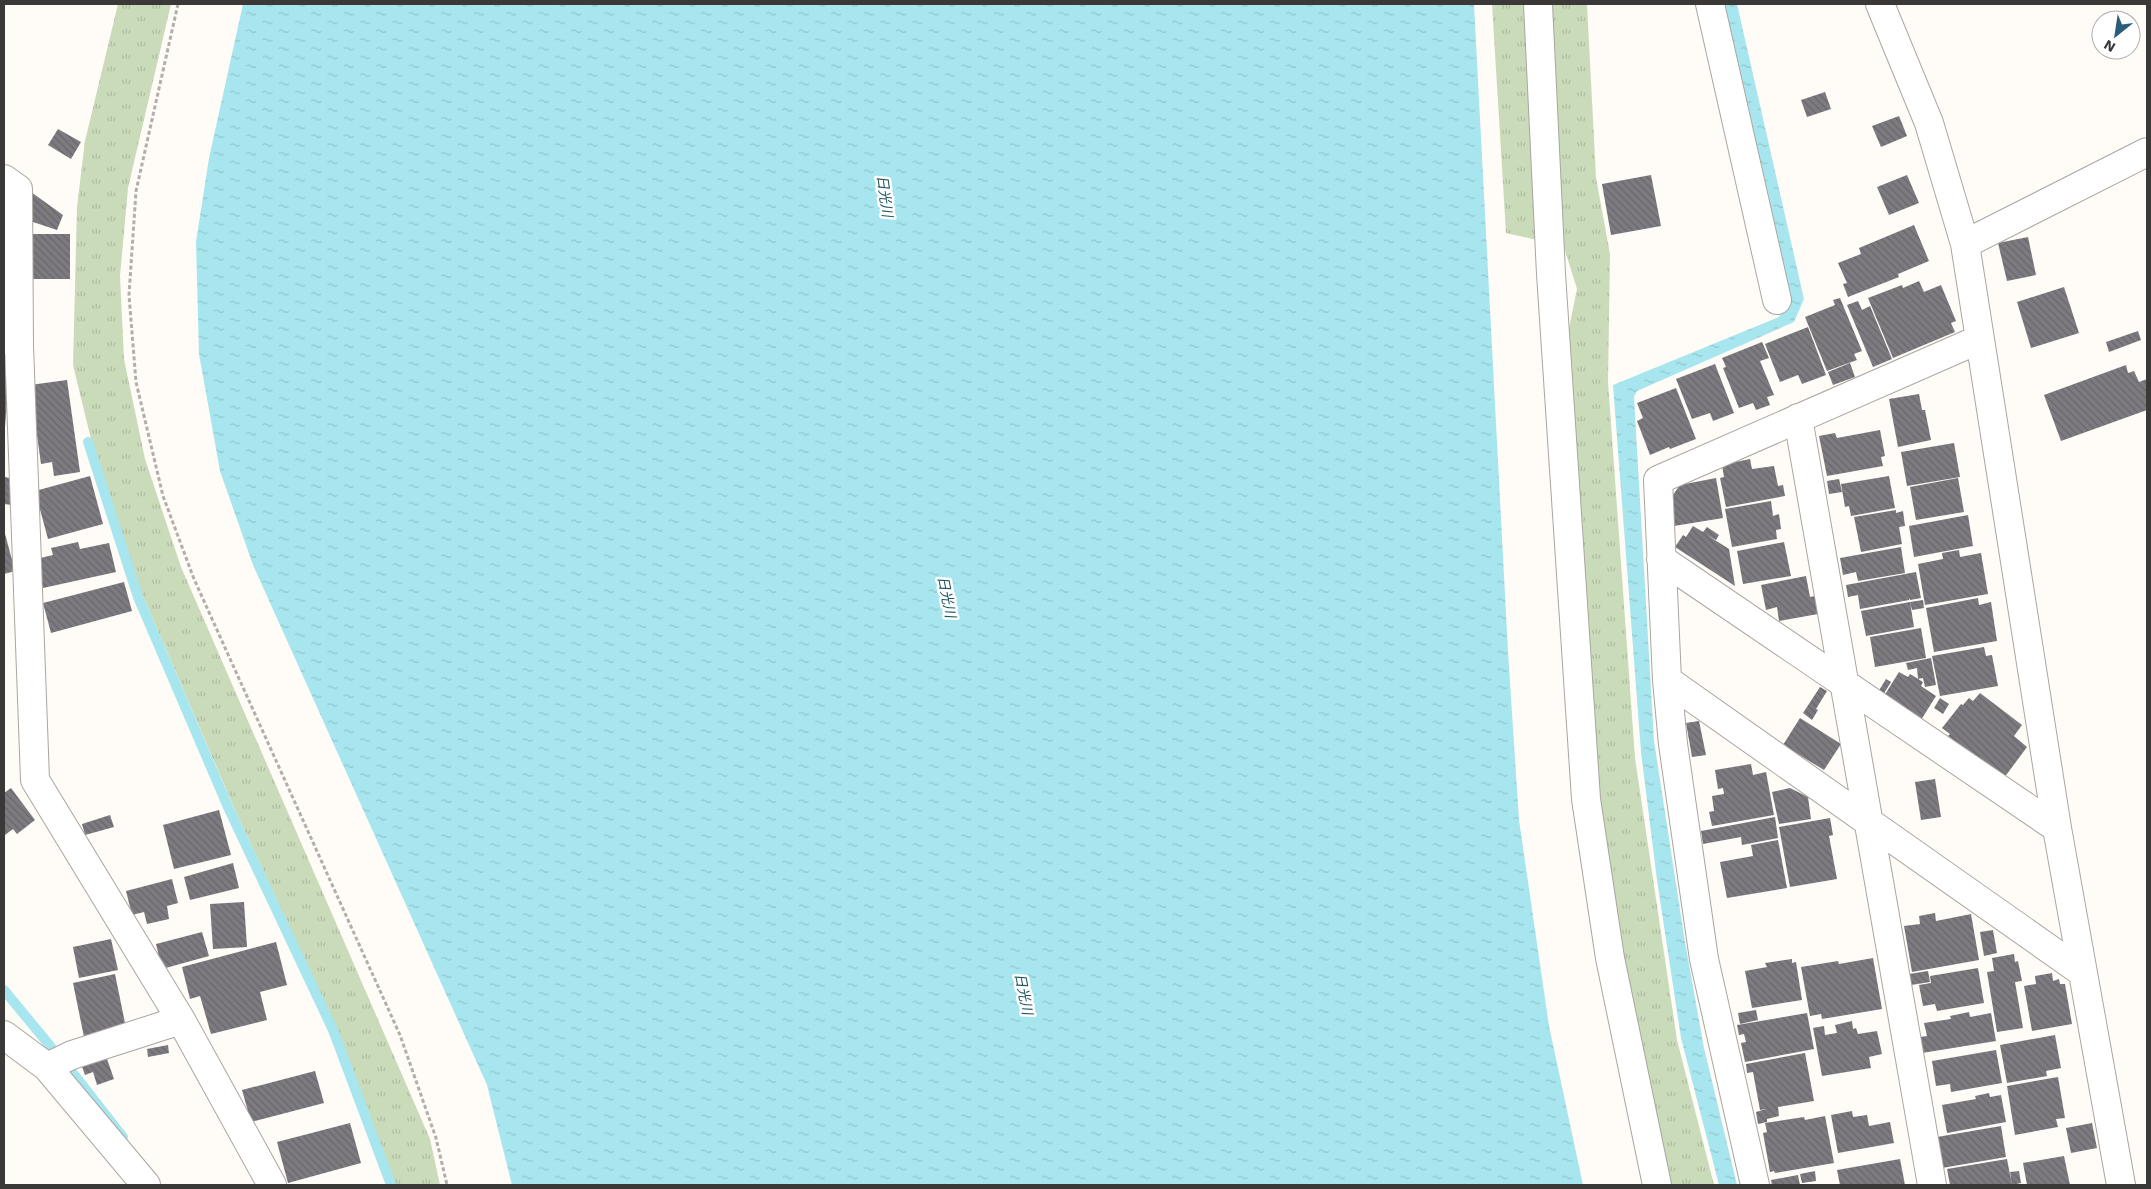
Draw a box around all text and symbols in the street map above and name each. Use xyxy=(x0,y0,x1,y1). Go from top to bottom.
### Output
north arrow xyxy=(2091,10,2141,60)
text: N xyxy=(2101,37,2118,56)
water label: 日光川 xyxy=(874,174,896,220)
water label: 日光川 xyxy=(935,575,959,621)
water label: 日光川 xyxy=(1012,972,1036,1018)

